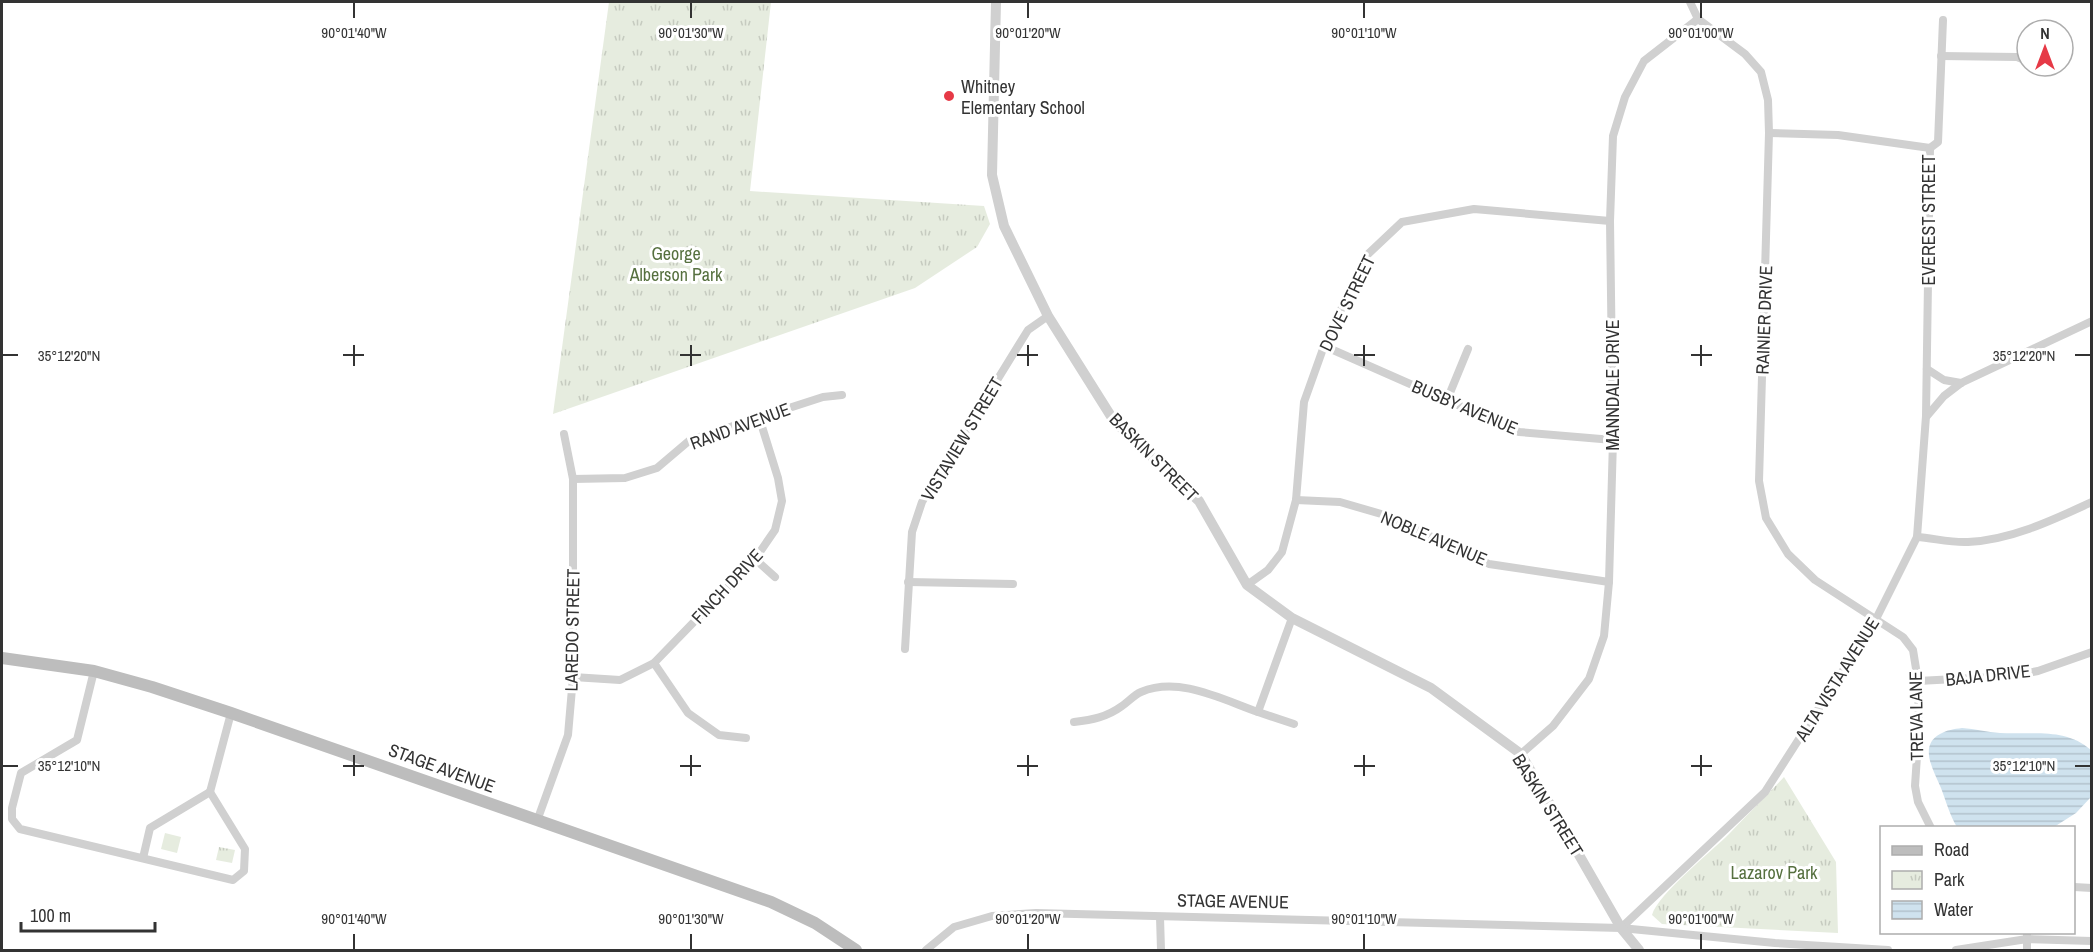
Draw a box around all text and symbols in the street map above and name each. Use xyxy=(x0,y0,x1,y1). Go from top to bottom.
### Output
north arrow xyxy=(2015,18,2075,78)
text: 90°01'40"W xyxy=(321,22,387,43)
text: 90°01'30"W xyxy=(658,22,724,43)
text: 90°01'20"W xyxy=(995,22,1061,43)
text: 90°01'10"W xyxy=(1331,22,1397,43)
text: 90°01'00"W xyxy=(1668,22,1734,43)
text: N xyxy=(2040,22,2050,44)
place label: Whitney Elementary School xyxy=(961,74,1085,120)
marker: Whitney Elementary School xyxy=(942,89,956,103)
street label: EVEREST STREET xyxy=(1916,155,1941,286)
park label: George Alberson Park xyxy=(629,241,723,287)
street label: DOVE STREET xyxy=(1313,251,1381,355)
street label: RAINIER DRIVE xyxy=(1750,265,1778,375)
street label: MANNDALE DRIVE xyxy=(1600,319,1625,451)
text: 35°12'20"N xyxy=(38,345,100,366)
text: 35°12'20"N xyxy=(1993,345,2055,366)
street label: VISTAVIEW STREET xyxy=(915,372,1009,506)
street label: BUSBY AVENUE xyxy=(1408,373,1522,441)
street label: RAND AVENUE xyxy=(687,396,793,456)
street label: BASKIN STREET xyxy=(1104,407,1204,507)
street label: NOBLE AVENUE xyxy=(1377,504,1491,572)
street label: FINCH DRIVE xyxy=(686,543,768,629)
street label: LAREDO STREET xyxy=(558,568,586,692)
street label: ALTA VISTA AVENUE xyxy=(1788,612,1885,747)
street label: BAJA DRIVE xyxy=(1944,658,2032,692)
street label: TREVA LANE xyxy=(1903,671,1929,761)
street label: STAGE AVENUE xyxy=(385,737,499,799)
street label: BASKIN STREET xyxy=(1507,749,1589,861)
text: 35°12'10"N xyxy=(38,755,100,776)
text: 35°12'10"N xyxy=(1993,755,2055,776)
legend xyxy=(1880,826,2075,934)
text: Road xyxy=(1934,837,1969,862)
park label: Lazarov Park xyxy=(1731,860,1818,885)
text: Park xyxy=(1934,867,1965,892)
street label: STAGE AVENUE xyxy=(1177,888,1289,914)
scale bar xyxy=(21,895,154,933)
text: Water xyxy=(1934,897,1973,922)
text: 100 m xyxy=(30,903,71,928)
text: 90°01'40"W xyxy=(321,908,387,929)
text: 90°01'30"W xyxy=(658,908,724,929)
text: 90°01'20"W xyxy=(995,908,1061,929)
text: 90°01'10"W xyxy=(1331,908,1397,929)
text: 90°01'00"W xyxy=(1668,908,1734,929)

